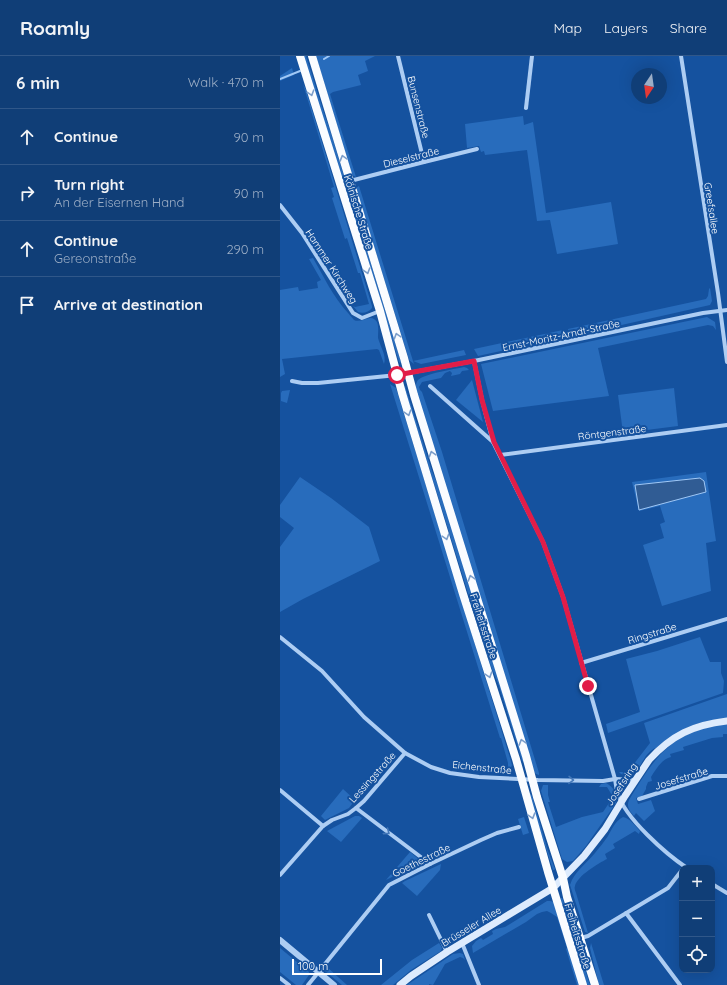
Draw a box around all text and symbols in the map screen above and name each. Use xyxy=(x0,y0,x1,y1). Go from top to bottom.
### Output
text: Roamly xyxy=(20,16,90,40)
text: Map xyxy=(553,19,582,37)
text: Layers xyxy=(604,19,648,37)
text: Share xyxy=(670,19,707,37)
north arrow xyxy=(631,68,667,104)
text: 6 min xyxy=(16,72,60,93)
text: Walk · 470 m xyxy=(188,74,264,90)
street label: Bunsenstraße xyxy=(405,75,433,140)
one-way arrow xyxy=(306,90,315,97)
icon: ahead xyxy=(16,126,38,148)
text: Continue xyxy=(54,127,118,146)
text: 90 m xyxy=(234,129,264,145)
street label: Dieselstraße xyxy=(382,144,441,171)
one-way arrow xyxy=(339,155,348,162)
street label: Kölnische Straße xyxy=(341,173,376,251)
text: Turn right xyxy=(54,175,125,194)
street label: Greefsallee xyxy=(701,181,722,235)
icon: right xyxy=(16,182,38,204)
text: 90 m xyxy=(234,185,264,201)
text: An der Eisernen Hand xyxy=(54,194,184,210)
street label: Hammer Kirchweg xyxy=(303,226,361,306)
text: Continue xyxy=(54,231,118,250)
icon: ahead xyxy=(16,238,38,260)
text: 290 m xyxy=(226,241,264,257)
text: Gereonstraße xyxy=(54,250,136,266)
one-way arrow xyxy=(362,267,371,274)
icon: arrive xyxy=(16,294,38,316)
text: Arrive at destination xyxy=(54,295,203,314)
street label: Ernst-Moritz-Arndt-Straße xyxy=(501,317,621,354)
one-way arrow xyxy=(393,332,402,339)
route start xyxy=(388,366,406,384)
one-way arrow xyxy=(403,409,412,416)
street label: Röntgenstraße xyxy=(577,422,647,443)
one-way arrow xyxy=(428,450,437,457)
one-way arrow xyxy=(441,534,450,541)
one-way arrow xyxy=(467,574,475,581)
street label: Freiheitsstraße xyxy=(467,592,500,661)
street label: Ringstraße xyxy=(626,620,678,647)
one-way arrow xyxy=(484,671,493,678)
route end xyxy=(579,677,597,695)
one-way arrow xyxy=(518,739,527,746)
street label: Lessingstraße xyxy=(346,749,399,805)
street label: Eichenstraße xyxy=(452,758,513,777)
street label: Josefsring xyxy=(603,760,640,808)
street label: Josefstraße xyxy=(653,764,710,793)
one-way arrow xyxy=(568,776,574,784)
one-way arrow xyxy=(527,813,536,820)
one-way arrow xyxy=(382,827,389,834)
street label: Goethestraße xyxy=(390,841,453,880)
map controls xyxy=(679,865,715,973)
button: + xyxy=(679,865,715,901)
button: − xyxy=(679,901,715,937)
street label: Freiheitsstraße xyxy=(561,902,594,971)
street label: Brüsseler Allee xyxy=(439,903,504,949)
button: locate xyxy=(679,937,715,973)
scale bar xyxy=(292,957,382,976)
text: 100 m xyxy=(298,959,328,973)

